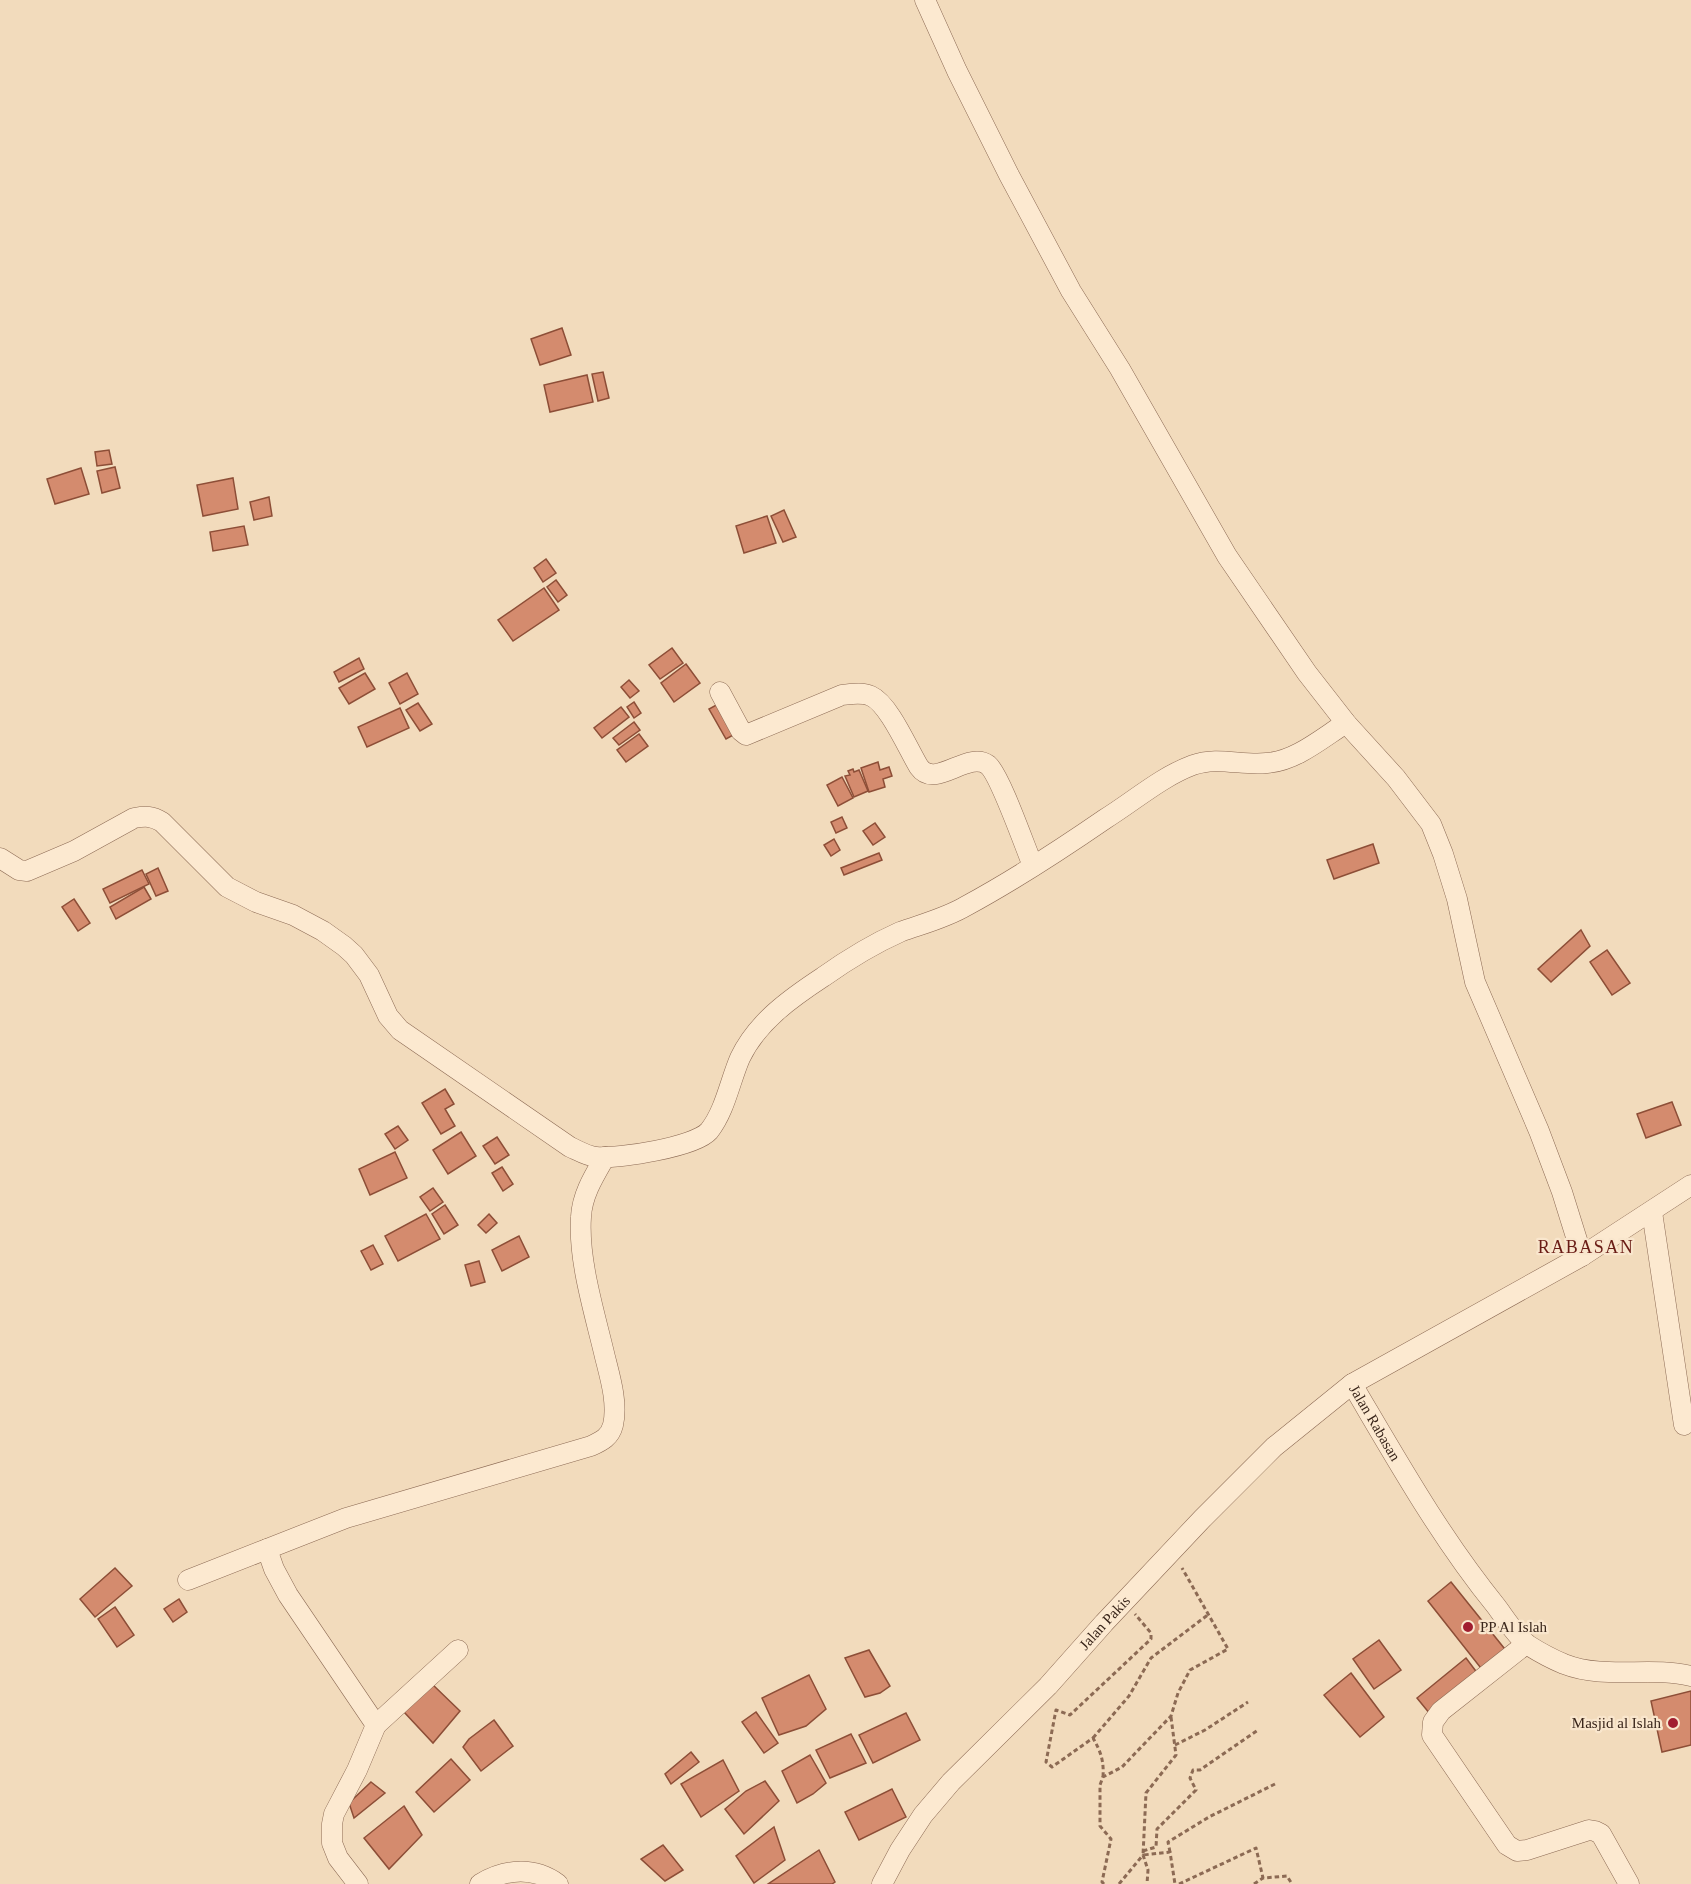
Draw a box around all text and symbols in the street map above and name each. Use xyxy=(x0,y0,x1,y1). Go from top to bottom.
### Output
district label: RABASAN xyxy=(1538,1237,1634,1257)
street label: Jalan Rabasan xyxy=(1346,1382,1404,1464)
street label: Jalan Pakis xyxy=(1076,1593,1133,1653)
place label: PP Al Islah xyxy=(1480,1619,1547,1635)
marker: PP Al Islah xyxy=(1461,1620,1475,1634)
place label: Masjid al Islah xyxy=(1572,1715,1661,1731)
marker: Masjid al Islah xyxy=(1666,1716,1680,1730)

